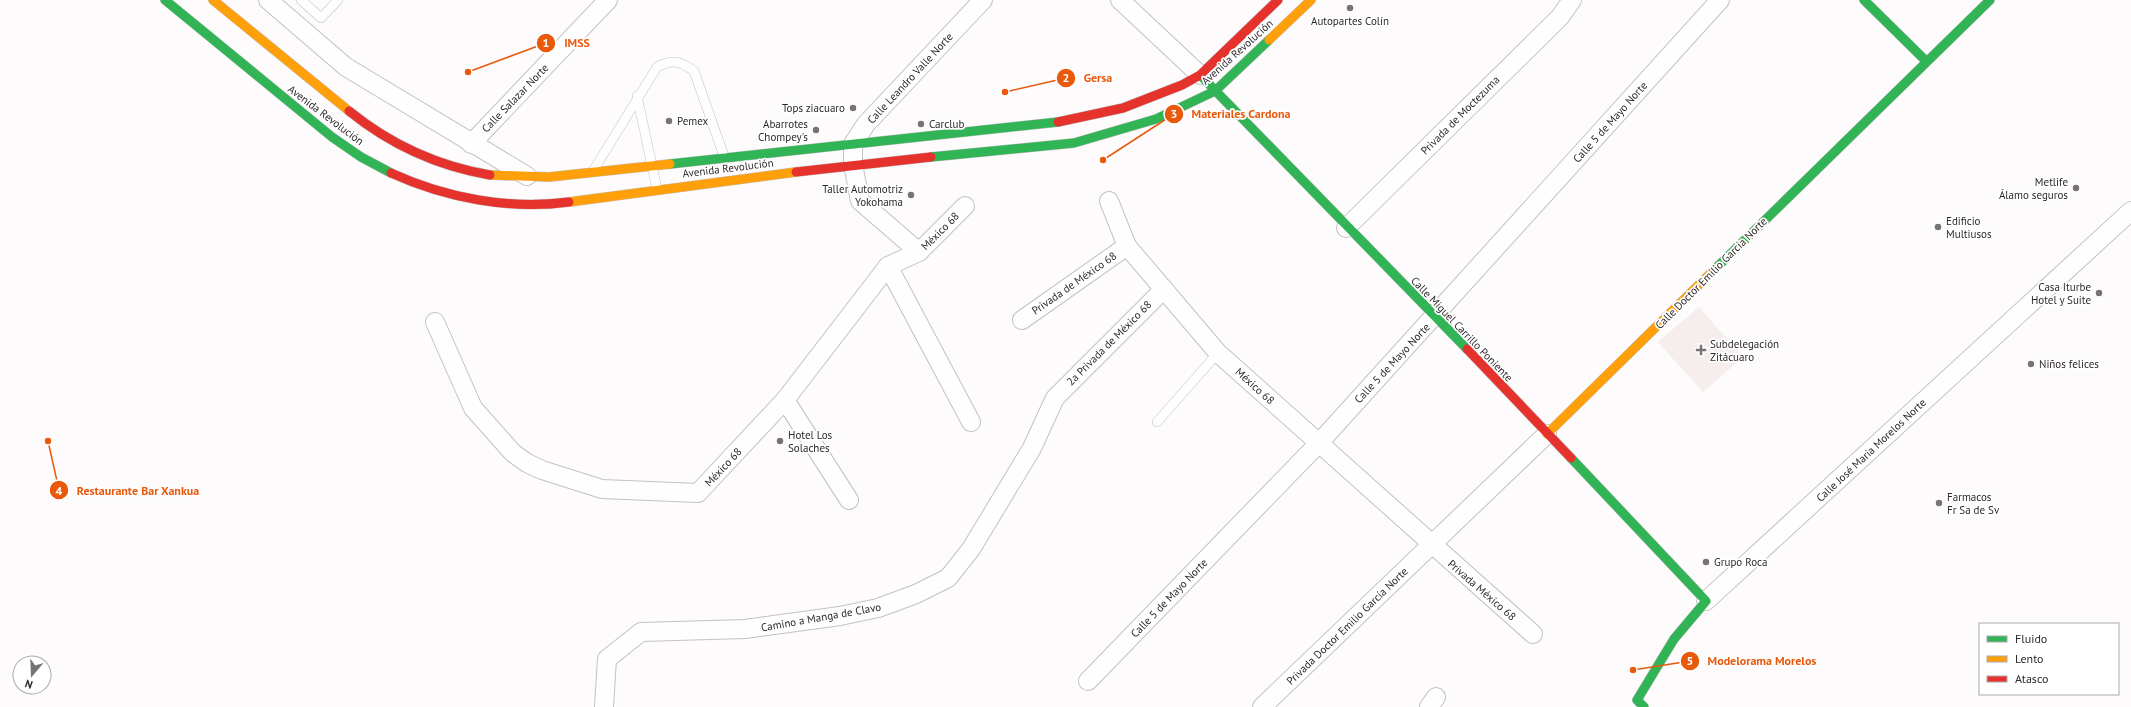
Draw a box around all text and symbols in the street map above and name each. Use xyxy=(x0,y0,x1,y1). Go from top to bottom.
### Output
marker: Autopartes Colín xyxy=(1345,3,1355,13)
place label: Autopartes Colín xyxy=(1311,14,1389,28)
street label: Avenida Revolución xyxy=(1198,16,1276,88)
street label: Calle Leandro Valle Norte xyxy=(864,29,956,126)
callout: IMSS xyxy=(536,31,598,55)
text: 1 xyxy=(543,35,549,50)
text: IMSS xyxy=(564,35,590,50)
street label: Calle Salazar Norte xyxy=(479,60,552,135)
callout: Gersa xyxy=(1056,66,1120,90)
text: 2 xyxy=(1063,70,1069,85)
text: Gersa xyxy=(1084,70,1112,85)
street label: Privada de Moctezuma xyxy=(1418,73,1502,157)
street label: Calle 5 de Mayo Norte xyxy=(1570,78,1650,165)
street label: Avenida Revolución xyxy=(285,82,367,148)
place label: Tops ziacuaro xyxy=(782,101,845,115)
callout: Materiales Cardona xyxy=(1164,102,1299,126)
marker: Tops ziacuaro xyxy=(848,103,858,113)
text: 3 xyxy=(1171,106,1177,121)
text: Materiales Cardona xyxy=(1192,106,1290,121)
place label: Pemex xyxy=(677,114,709,128)
marker: Pemex xyxy=(664,116,674,126)
place label: Abarrotes Chompey's xyxy=(758,117,808,144)
place label: Carclub xyxy=(929,117,964,131)
marker: Carclub xyxy=(916,119,926,129)
marker: Abarrotes Chompey's xyxy=(811,125,821,135)
street label: Avenida Revolución xyxy=(682,155,774,181)
place label: Metlife Álamo seguros xyxy=(1999,175,2068,202)
place label: Taller Automotriz Yokohama xyxy=(822,182,903,209)
marker: Metlife Álamo seguros xyxy=(2071,183,2081,193)
marker: Taller Automotriz Yokohama xyxy=(906,190,916,200)
street label: México 68 xyxy=(918,209,962,253)
street label: Calle Doctor Emilio García Norte xyxy=(1652,214,1770,332)
place label: Edificio Multiusos xyxy=(1946,214,1992,241)
marker: Edificio Multiusos xyxy=(1933,222,1943,232)
street label: Privada de México 68 xyxy=(1029,249,1119,317)
street label: Calle Miguel Carrillo Poniente xyxy=(1408,274,1516,385)
place label: Casa Iturbe Hotel y Suite xyxy=(2031,280,2091,307)
marker: Casa Iturbe Hotel y Suite xyxy=(2094,288,2104,298)
street label: 2a Privada de México 68 xyxy=(1064,298,1154,388)
street label: Calle 5 de Mayo Norte xyxy=(1351,320,1433,406)
place label: Subdelegación Zitácuaro xyxy=(1710,337,1779,364)
marker: Subdelegación Zitácuaro xyxy=(1695,344,1707,356)
place label: Niños felices xyxy=(2039,357,2099,371)
marker: Niños felices xyxy=(2026,359,2036,369)
street label: México 68 xyxy=(1232,365,1278,407)
street label: Calle José María Morelos Norte xyxy=(1813,395,1929,505)
place label: Hotel Los Solaches xyxy=(788,428,833,455)
marker: Hotel Los Solaches xyxy=(775,436,785,446)
street label: México 68 xyxy=(701,445,745,489)
callout: Restaurante Bar Xankua xyxy=(49,478,208,502)
text: 4 xyxy=(56,483,63,498)
text: Restaurante Bar Xankua xyxy=(77,483,199,498)
place label: Farmacos Fr Sa de Sv xyxy=(1947,490,2000,517)
marker: Farmacos Fr Sa de Sv xyxy=(1934,498,1944,508)
street label: Calle 5 de Mayo Norte xyxy=(1128,555,1211,640)
place label: Grupo Roca xyxy=(1714,555,1768,569)
street label: Privada México 68 xyxy=(1445,557,1519,623)
marker: Grupo Roca xyxy=(1701,557,1711,567)
street label: Privada Doctor Emilio García Norte xyxy=(1283,564,1411,688)
street label: Camino a Manga de Clavo xyxy=(760,600,882,634)
legend xyxy=(1979,623,2119,695)
text: Fluido xyxy=(2015,631,2047,646)
callout: Modelorama Morelos xyxy=(1680,649,1825,673)
text: Lento xyxy=(2015,651,2044,666)
text: 5 xyxy=(1687,653,1693,668)
text: Modelorama Morelos xyxy=(1708,653,1816,668)
north arrow xyxy=(12,655,52,695)
text: Atasco xyxy=(2015,671,2048,686)
text: N xyxy=(23,677,34,692)

